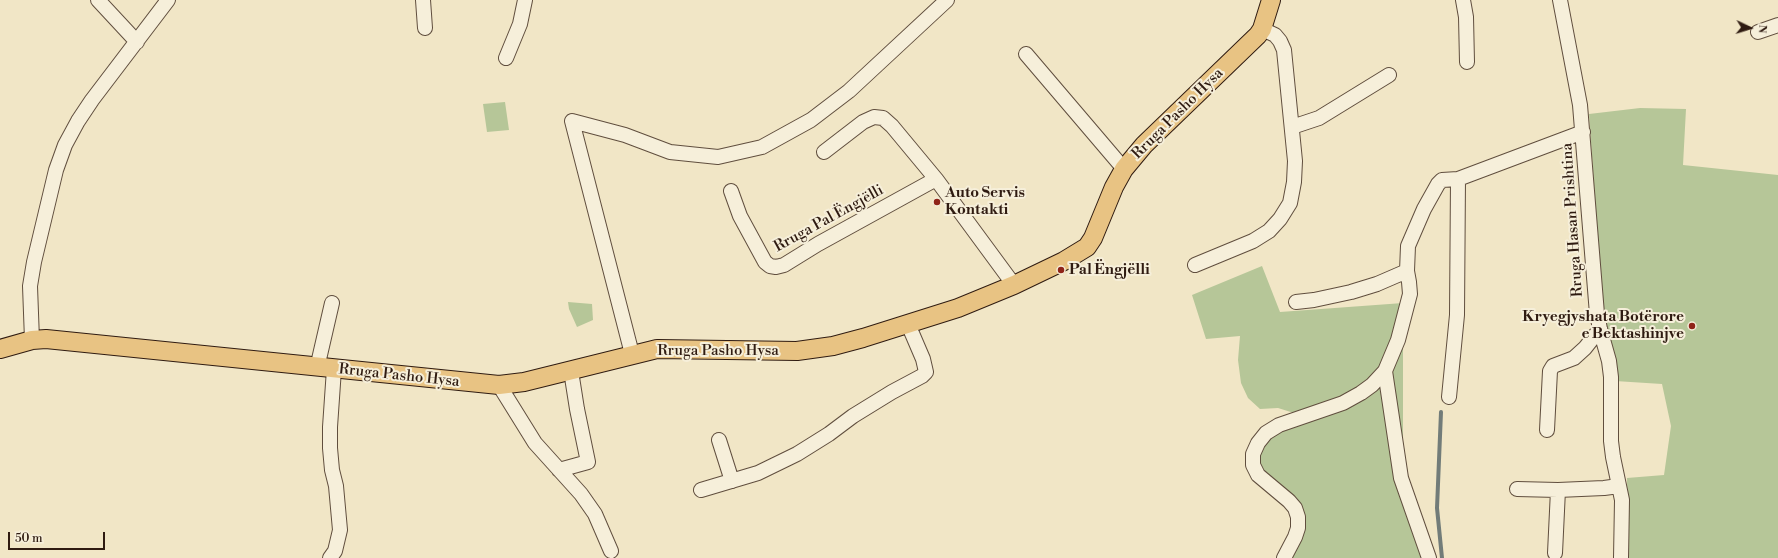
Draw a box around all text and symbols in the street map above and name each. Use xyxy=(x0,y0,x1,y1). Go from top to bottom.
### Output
north arrow xyxy=(1730,8,1770,48)
text: N xyxy=(1755,24,1769,34)
street label: Rruga Pasho Hysa xyxy=(1129,65,1227,163)
street label: Rruga Hasan Prishtina xyxy=(1559,142,1587,298)
street label: Rruga Pal Ëngjëlli xyxy=(771,181,887,257)
place label: Auto Servis Kontakti xyxy=(945,184,1025,219)
marker: Auto Servis Kontakti xyxy=(932,197,942,207)
place label: Pal Ëngjëlli xyxy=(1069,261,1150,279)
marker: Pal Ëngjëlli xyxy=(1056,265,1066,275)
place label: Kryegjyshata Botërore e Bektashinjve xyxy=(1522,308,1684,343)
marker: Kryegjyshata Botërore e Bektashinjve xyxy=(1687,321,1697,331)
street label: Rruga Pasho Hysa xyxy=(657,342,779,360)
street label: Rruga Pasho Hysa xyxy=(338,361,460,391)
scale bar xyxy=(10,524,107,550)
text: 50 m xyxy=(15,531,43,546)

